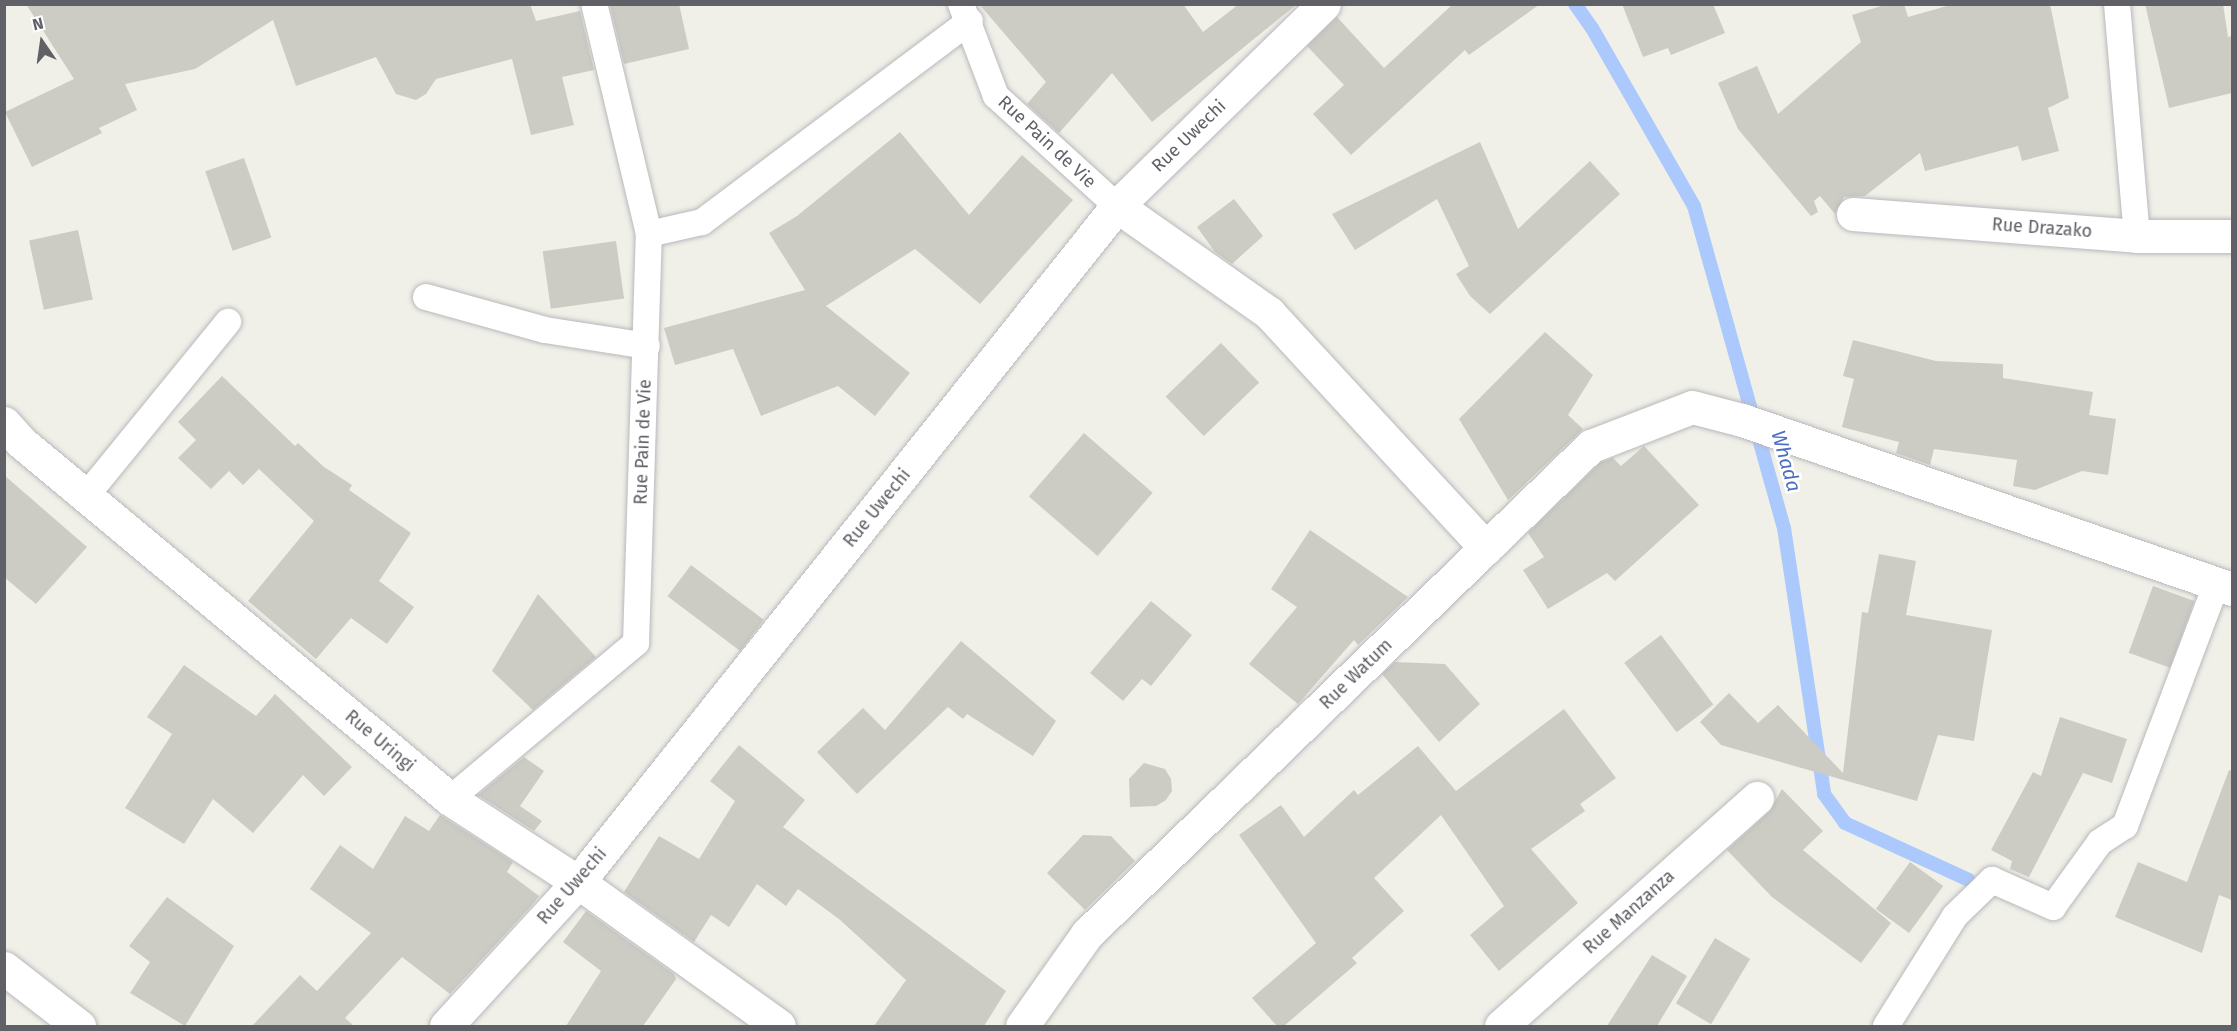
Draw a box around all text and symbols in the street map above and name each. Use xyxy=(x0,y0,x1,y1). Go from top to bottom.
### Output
north arrow xyxy=(12,12,72,72)
text: N xyxy=(31,14,45,34)
street label: Rue Pain de Vie xyxy=(994,91,1100,193)
street label: Rue Uwechi xyxy=(1147,95,1231,177)
street label: Rue Drazako xyxy=(1991,214,2093,242)
street label: Rue Pain de Vie xyxy=(630,379,656,505)
water label: Whada xyxy=(1766,428,1806,494)
street label: Rue Uwechi xyxy=(839,464,915,552)
street label: Rue Watum xyxy=(1315,634,1397,714)
street label: Rue Uringi xyxy=(341,705,419,777)
street label: Rue Uwechi xyxy=(533,843,611,929)
street label: Rue Manzanza xyxy=(1579,865,1679,959)

